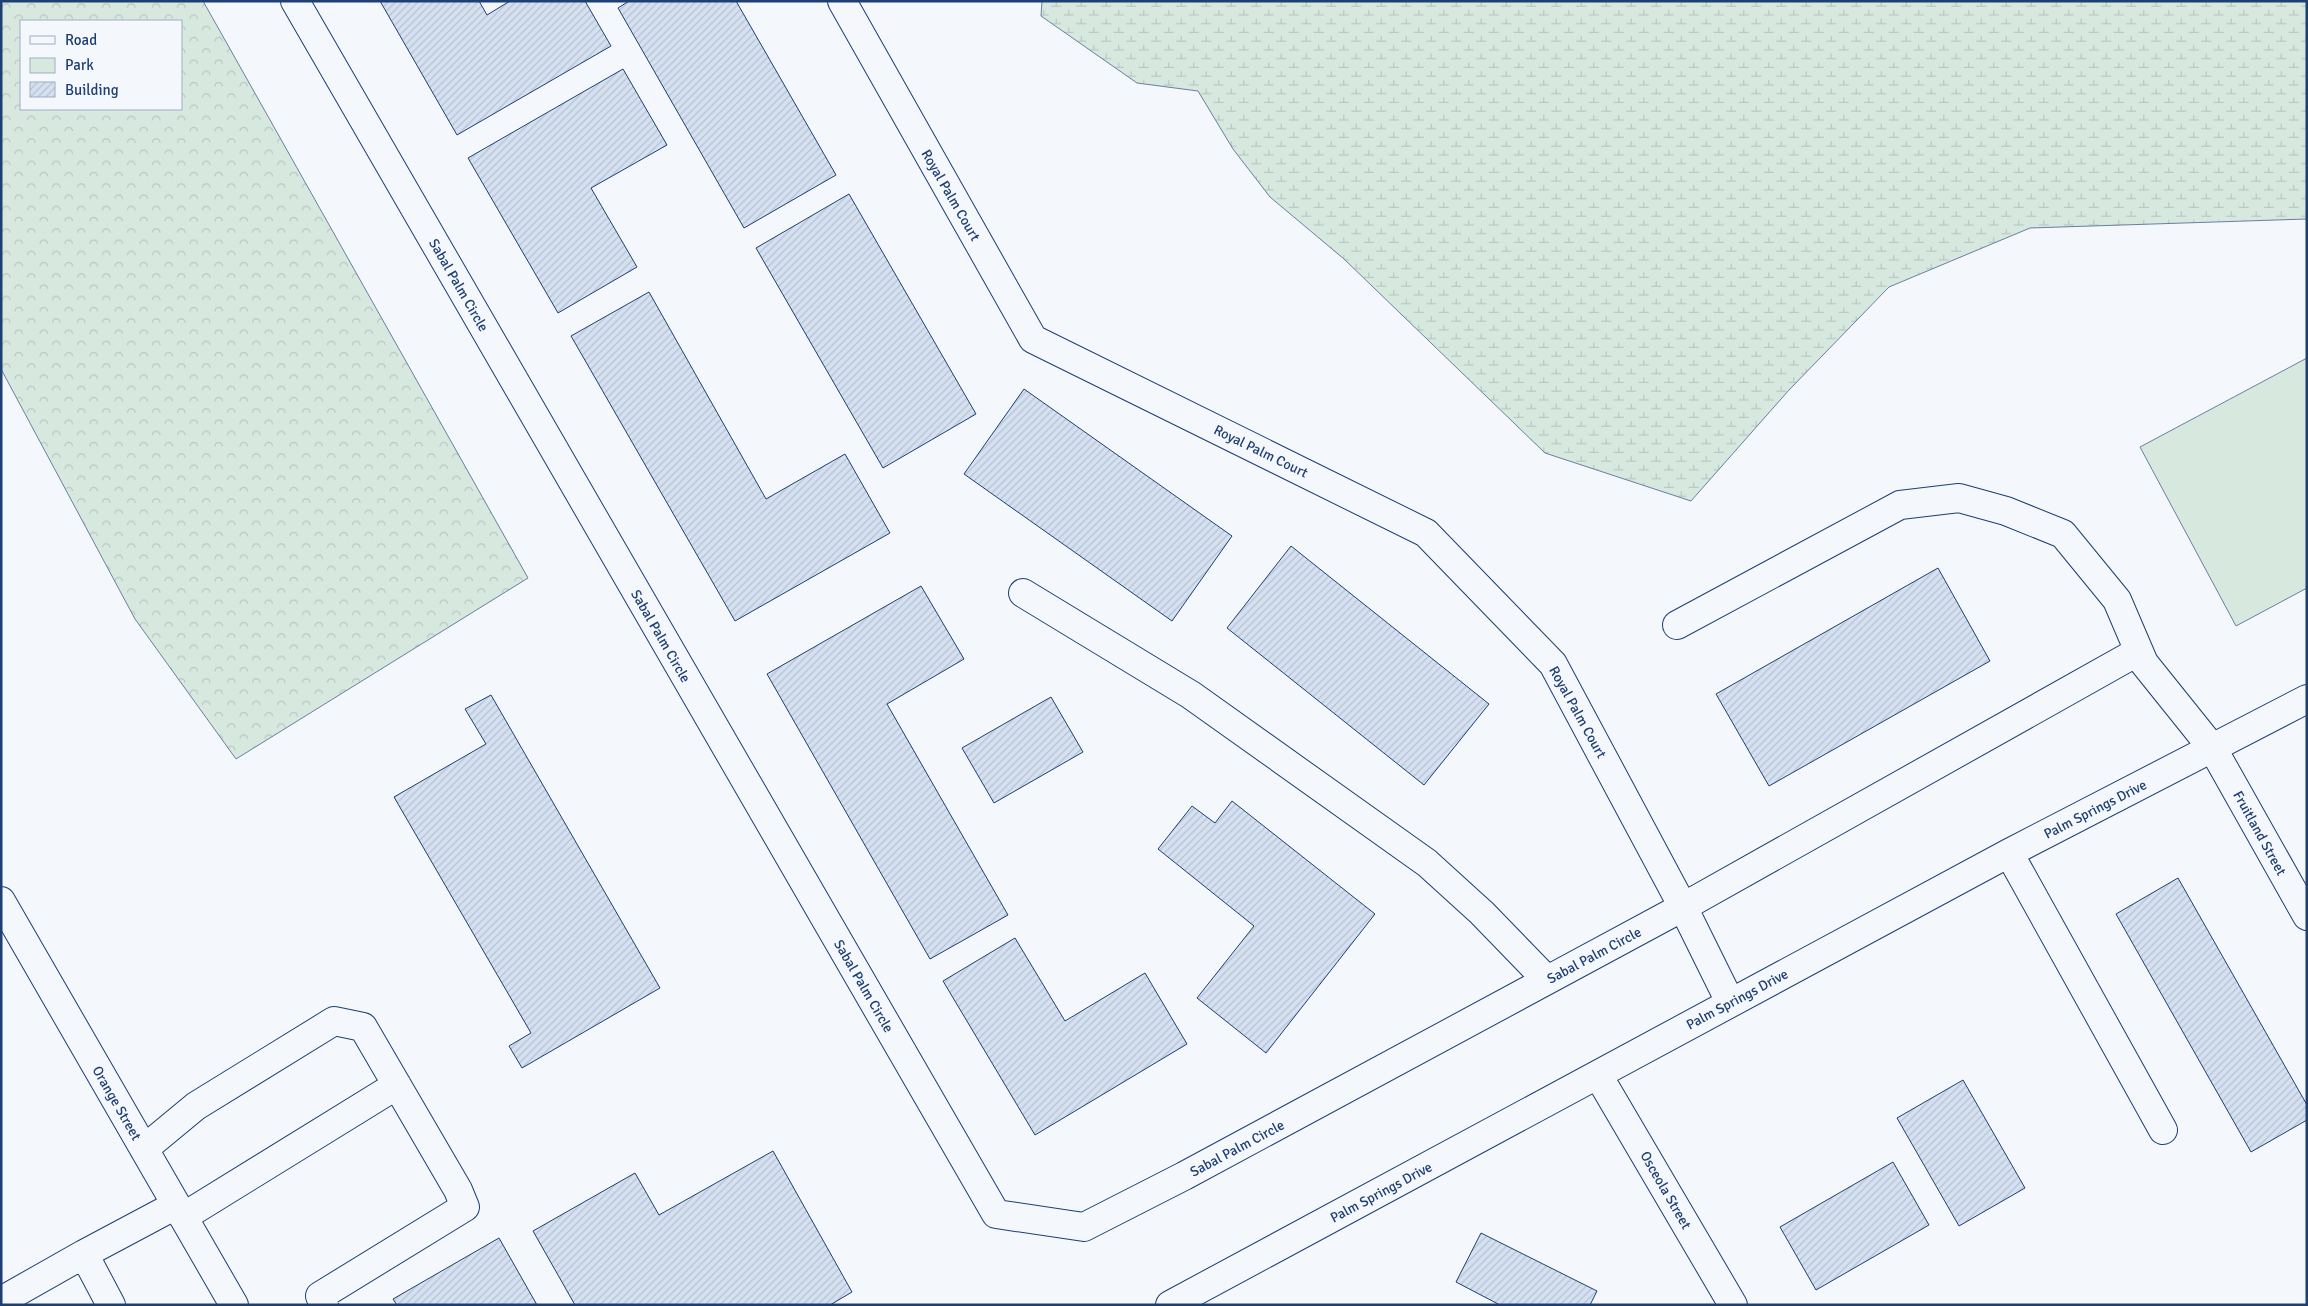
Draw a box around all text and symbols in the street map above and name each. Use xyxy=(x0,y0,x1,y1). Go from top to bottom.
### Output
legend xyxy=(20,20,182,110)
text: Road xyxy=(65,31,97,49)
text: Park xyxy=(65,56,94,74)
text: Building xyxy=(65,81,119,99)
street label: Royal Palm Court xyxy=(918,147,984,244)
street label: Sabal Palm Circle xyxy=(425,236,492,335)
street label: Royal Palm Court xyxy=(1211,421,1311,482)
street label: Sabal Palm Circle xyxy=(627,587,694,686)
street label: Royal Palm Court xyxy=(1545,663,1610,761)
street label: Palm Springs Drive xyxy=(2041,776,2149,843)
street label: Fruitland Street xyxy=(2229,788,2290,879)
street label: Sabal Palm Circle xyxy=(1544,923,1644,987)
street label: Sabal Palm Circle xyxy=(830,937,897,1036)
street label: Palm Springs Drive xyxy=(1683,965,1791,1033)
street label: Orange Street xyxy=(88,1063,145,1144)
street label: Sabal Palm Circle xyxy=(1187,1116,1287,1180)
street label: Osceola Street xyxy=(1636,1148,1695,1232)
street label: Palm Springs Drive xyxy=(1327,1158,1435,1226)

